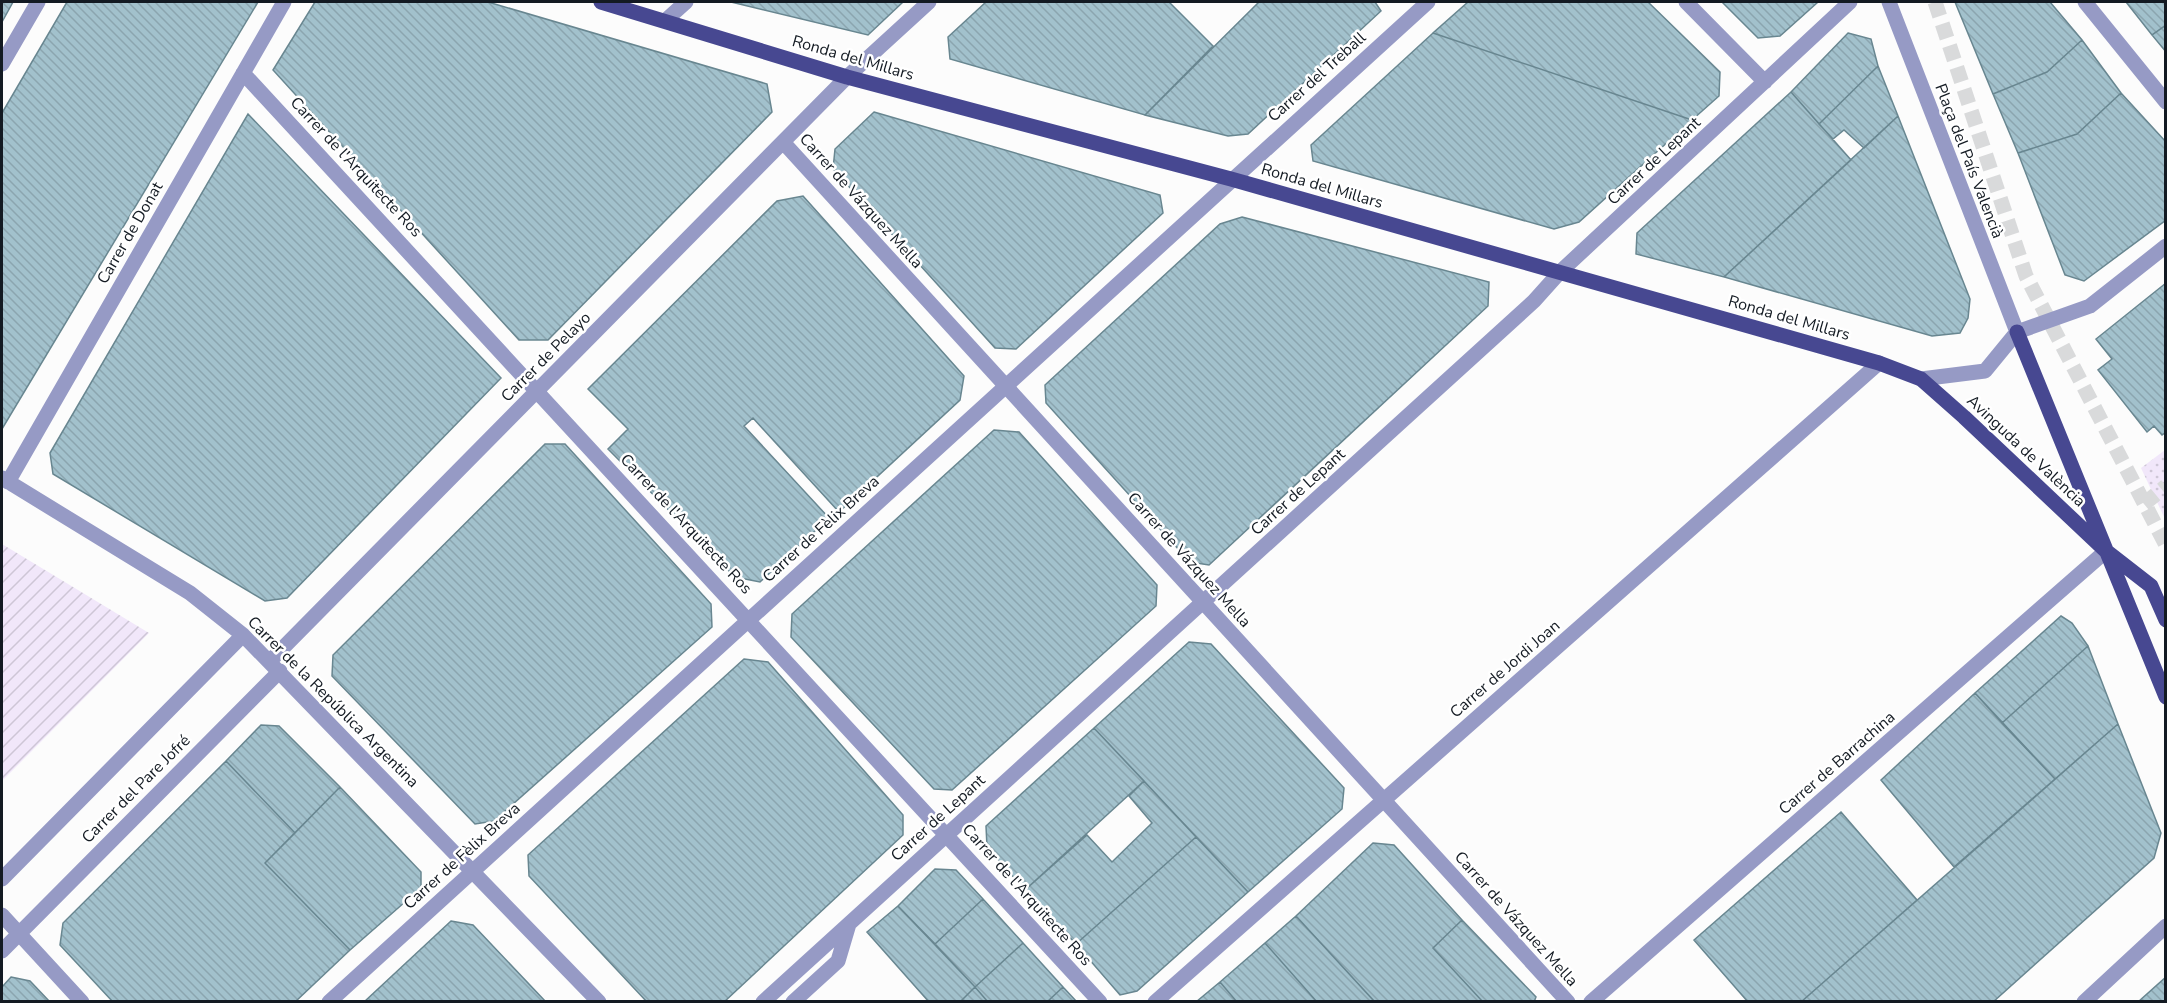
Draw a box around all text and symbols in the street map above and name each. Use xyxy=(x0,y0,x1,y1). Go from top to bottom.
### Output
street label: Carrer del Treball xyxy=(1263,27,1371,127)
street label: Ronda del Millars xyxy=(789,30,917,86)
street label: Plaça del País Valencià xyxy=(1929,80,2009,242)
street label: Carrer de l'Arquitecte Ros xyxy=(285,92,427,242)
street label: Carrer de Lepant xyxy=(1603,112,1706,210)
street label: Carrer de Vázquez Mella xyxy=(794,129,928,273)
street label: Ronda del Millars xyxy=(1258,158,1386,214)
street label: Carrer de Donat xyxy=(92,178,168,288)
street label: Ronda del Millars xyxy=(1725,290,1853,346)
street label: Carrer de Pelayo xyxy=(496,307,596,407)
street label: Avinguda de València xyxy=(1962,390,2090,512)
street label: Carrer de Lepant xyxy=(1246,443,1350,540)
street label: Carrer de l'Arquitecte Ros xyxy=(615,449,757,599)
street label: Carrer de Fèlix Breva xyxy=(758,471,884,587)
street label: Carrer de Vázquez Mella xyxy=(1122,488,1256,632)
street label: Carrer de la República Argentina xyxy=(242,611,424,793)
street label: Carrer de Jordi Joan xyxy=(1445,615,1565,723)
street label: Carrer de Barrachina xyxy=(1774,706,1900,820)
street label: Carrer del Pare Jofré xyxy=(77,730,195,848)
street label: Carrer de Lepant xyxy=(886,769,990,866)
street label: Carrer de Fèlix Breva xyxy=(399,798,525,914)
street label: Carrer de l'Arquitecte Ros xyxy=(957,819,1097,971)
street label: Carrer de Vázquez Mella xyxy=(1449,847,1583,991)

